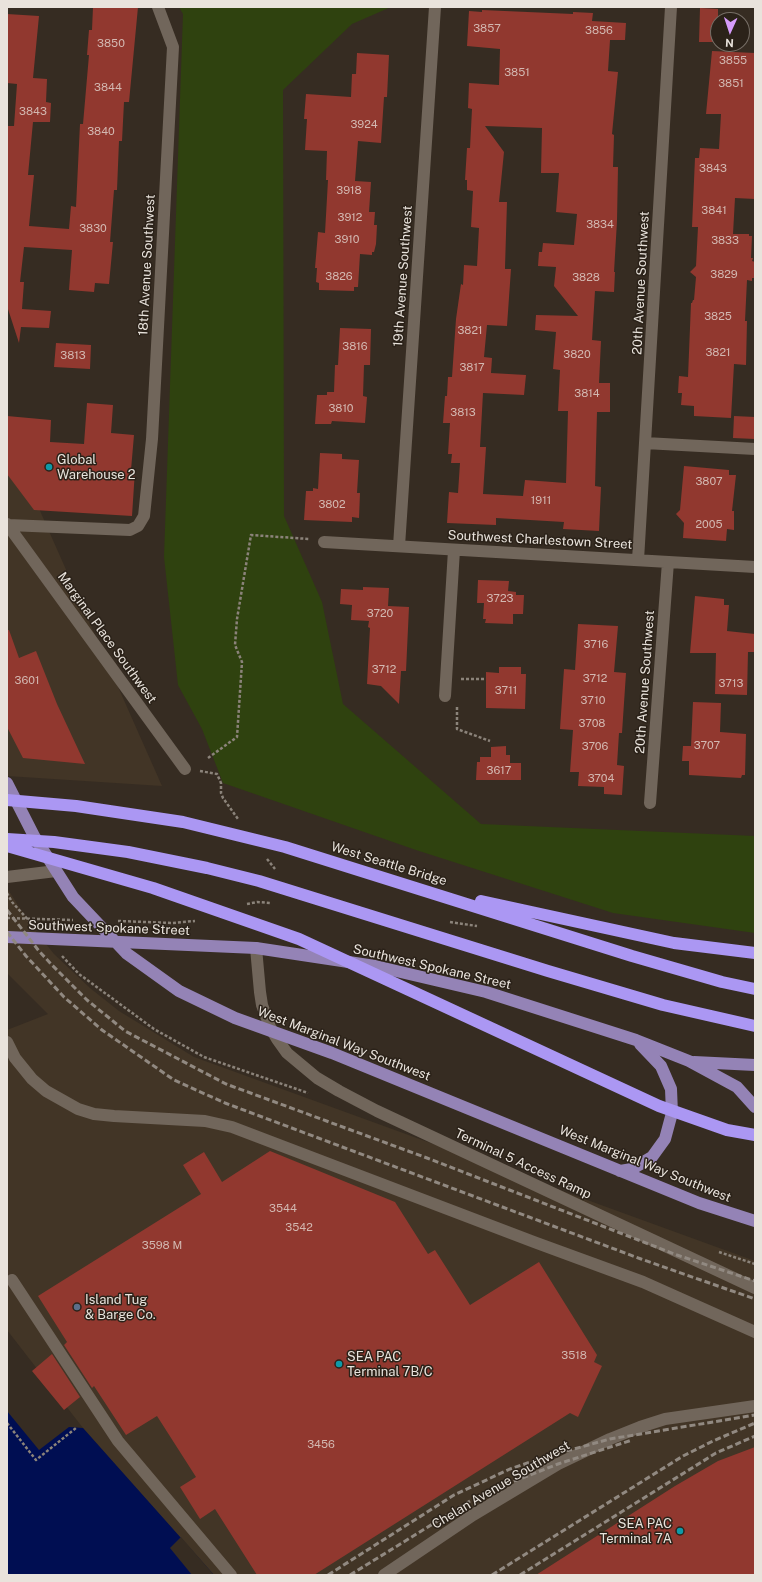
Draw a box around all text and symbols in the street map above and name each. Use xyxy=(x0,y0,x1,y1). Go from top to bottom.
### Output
north arrow xyxy=(710,12,750,52)
house number: 3857 xyxy=(473,22,501,36)
house number: 3856 xyxy=(585,24,613,38)
house number: 3850 xyxy=(97,37,125,51)
text: N xyxy=(725,37,734,49)
house number: 3855 xyxy=(719,54,747,68)
house number: 3851 xyxy=(504,66,530,80)
house number: 3851 xyxy=(718,77,744,91)
house number: 3844 xyxy=(94,81,122,95)
house number: 3843 xyxy=(19,105,47,119)
house number: 3924 xyxy=(350,118,378,132)
house number: 3840 xyxy=(87,125,115,139)
house number: 3843 xyxy=(699,162,727,176)
house number: 3918 xyxy=(336,184,362,198)
street label: 18th Avenue Southwest xyxy=(135,194,159,336)
house number: 3841 xyxy=(701,204,727,218)
street label: 19th Avenue Southwest xyxy=(390,205,416,347)
house number: 3912 xyxy=(338,211,362,225)
street label: 20th Avenue Southwest xyxy=(629,211,653,355)
house number: 3834 xyxy=(586,218,614,232)
house number: 3830 xyxy=(79,222,107,236)
house number: 3910 xyxy=(335,233,359,247)
house number: 3833 xyxy=(711,234,739,248)
house number: 3829 xyxy=(710,268,738,282)
house number: 3826 xyxy=(325,270,353,284)
house number: 3828 xyxy=(572,271,600,285)
house number: 3825 xyxy=(704,310,732,324)
house number: 3821 xyxy=(457,324,483,338)
house number: 3816 xyxy=(342,340,368,354)
house number: 3821 xyxy=(705,346,731,360)
house number: 3820 xyxy=(563,348,591,362)
house number: 3813 xyxy=(60,349,86,363)
house number: 3817 xyxy=(459,361,485,375)
house number: 3814 xyxy=(574,387,600,401)
house number: 3810 xyxy=(328,402,354,416)
house number: 3813 xyxy=(450,406,476,420)
place label: Global Warehouse 2 xyxy=(57,452,136,483)
marker: Global Warehouse 2 xyxy=(44,462,54,472)
house number: 3807 xyxy=(695,475,723,489)
house number: 1911 xyxy=(531,494,551,508)
house number: 3802 xyxy=(318,498,346,512)
house number: 2005 xyxy=(696,518,722,532)
street label: Southwest Charlestown Street xyxy=(447,527,633,553)
street label: Marginal Place Southwest xyxy=(54,569,160,707)
house number: 3723 xyxy=(487,592,513,606)
house number: 3720 xyxy=(367,607,393,621)
street label: 20th Avenue Southwest xyxy=(632,610,658,754)
house number: 3716 xyxy=(584,638,608,652)
house number: 3712 xyxy=(372,663,396,677)
house number: 3712 xyxy=(583,672,607,686)
house number: 3601 xyxy=(15,674,39,688)
house number: 3713 xyxy=(719,677,743,691)
house number: 3711 xyxy=(495,684,517,698)
house number: 3710 xyxy=(581,694,605,708)
house number: 3708 xyxy=(579,717,605,731)
house number: 3707 xyxy=(694,739,720,753)
house number: 3706 xyxy=(582,740,608,754)
house number: 3617 xyxy=(487,764,511,778)
house number: 3704 xyxy=(588,772,614,786)
street label: West Seattle Bridge xyxy=(329,839,449,889)
street label: Southwest Spokane Street xyxy=(28,917,190,939)
street label: Southwest Spokane Street xyxy=(351,941,513,993)
street label: West Marginal Way Southwest xyxy=(255,1004,433,1084)
street label: West Marginal Way Southwest xyxy=(557,1122,733,1206)
street label: Terminal 5 Access Ramp xyxy=(452,1126,594,1202)
house number: 3544 xyxy=(269,1202,297,1216)
house number: 3542 xyxy=(285,1221,313,1235)
house number: 3598 M xyxy=(142,1239,182,1253)
place label: Island Tug & Barge Co. xyxy=(85,1292,156,1323)
marker: Island Tug & Barge Co. xyxy=(72,1302,82,1312)
place label: SEA PAC Terminal 7B/C xyxy=(347,1349,433,1380)
house number: 3518 xyxy=(561,1349,587,1363)
marker: SEA PAC Terminal 7B/C xyxy=(334,1359,344,1369)
house number: 3456 xyxy=(307,1438,335,1452)
street label: Chelan Avenue Southwest xyxy=(429,1438,573,1532)
place label: SEA PAC Terminal 7A xyxy=(599,1516,672,1547)
marker: SEA PAC Terminal 7A xyxy=(675,1526,685,1536)

